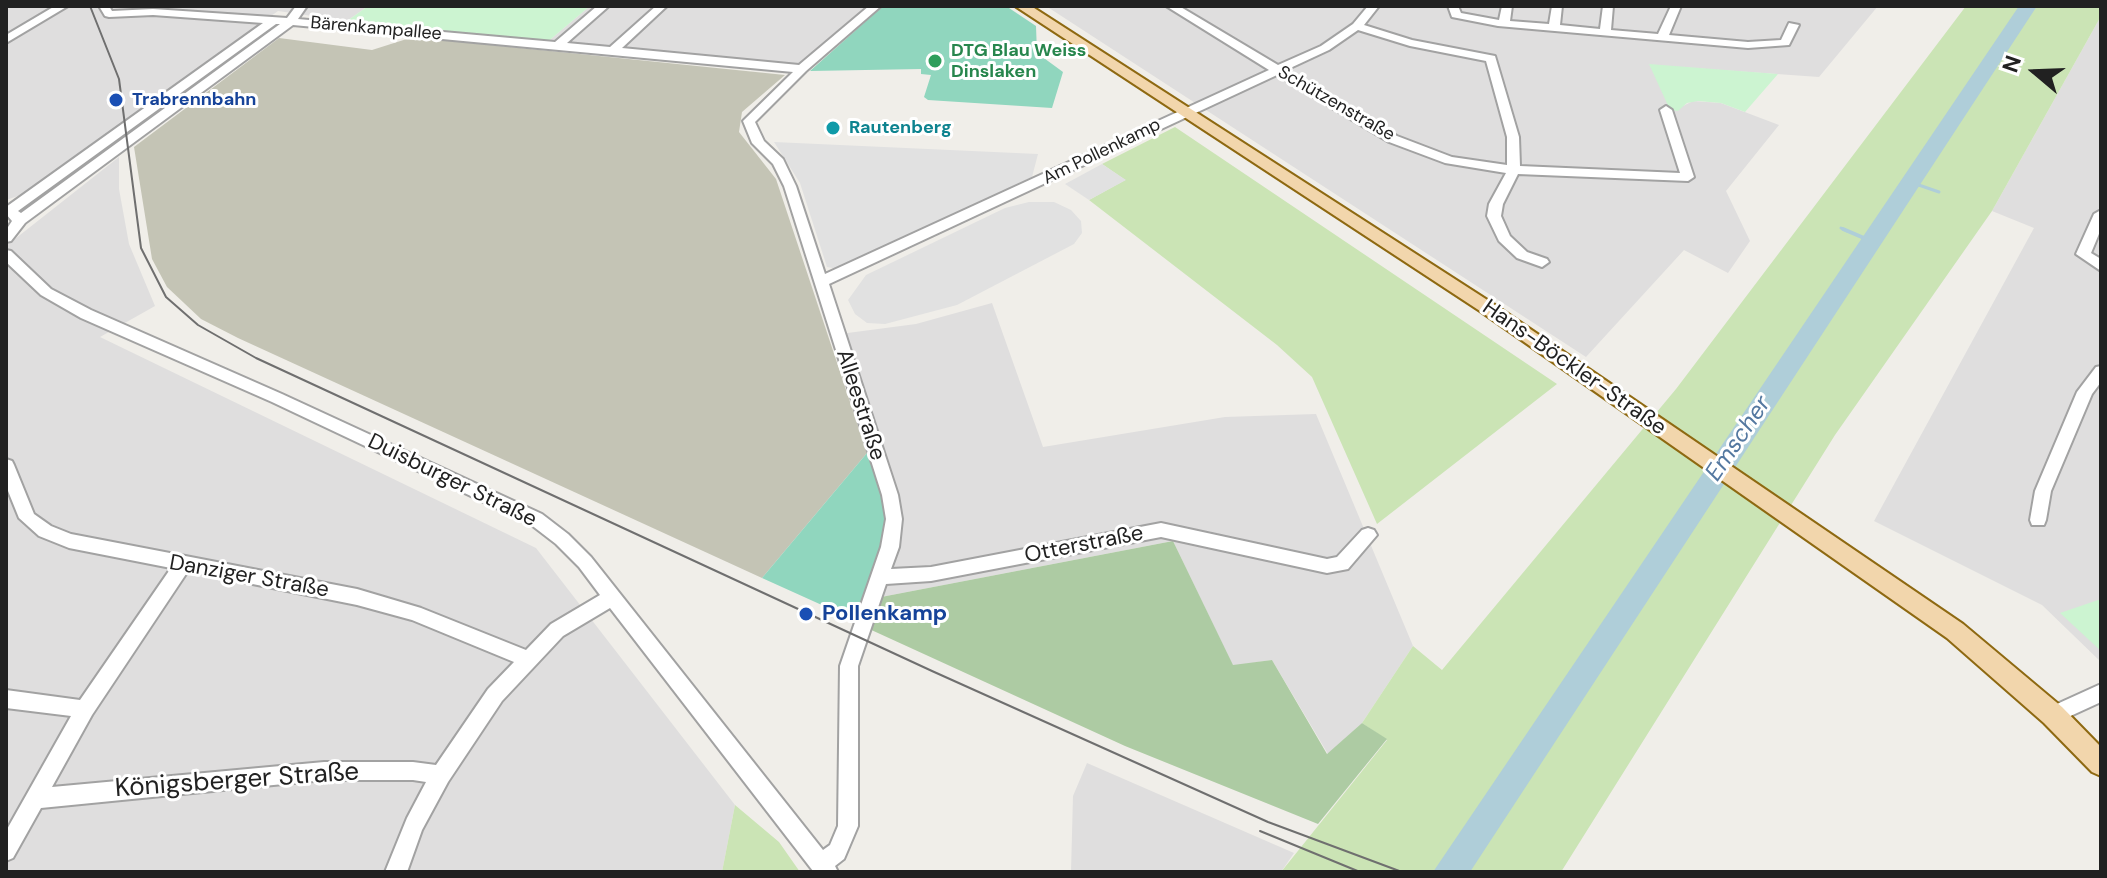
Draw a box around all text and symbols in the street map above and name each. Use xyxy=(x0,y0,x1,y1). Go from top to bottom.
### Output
street label: Bärenkampallee xyxy=(309,12,443,46)
north arrow xyxy=(1995,32,2075,112)
place label: DTG Blau Weiss Dinslaken xyxy=(951,40,1086,82)
marker: DTG Blau Weiss Dinslaken xyxy=(926,52,944,70)
text: N xyxy=(1996,52,2028,76)
street label: Schützenstraße xyxy=(1274,62,1398,146)
place label: Trabrennbahn xyxy=(132,89,256,111)
marker: Trabrennbahn xyxy=(107,91,125,109)
street label: Am Pollenkamp xyxy=(1040,114,1164,190)
place label: Rautenberg xyxy=(849,117,952,139)
marker: Rautenberg xyxy=(824,119,842,137)
street label: Hans-Böckler-Straße xyxy=(1477,295,1671,441)
street label: Alleestraße xyxy=(830,346,890,464)
water label: Emscher xyxy=(1700,391,1778,487)
street label: Duisburger Straße xyxy=(363,429,541,533)
street label: Otterstraße xyxy=(1022,521,1146,569)
street label: Danziger Straße xyxy=(167,550,331,604)
place label: Pollenkamp xyxy=(822,601,947,627)
marker: Pollenkamp xyxy=(797,605,815,623)
street label: Königsberger Straße xyxy=(114,757,360,805)

